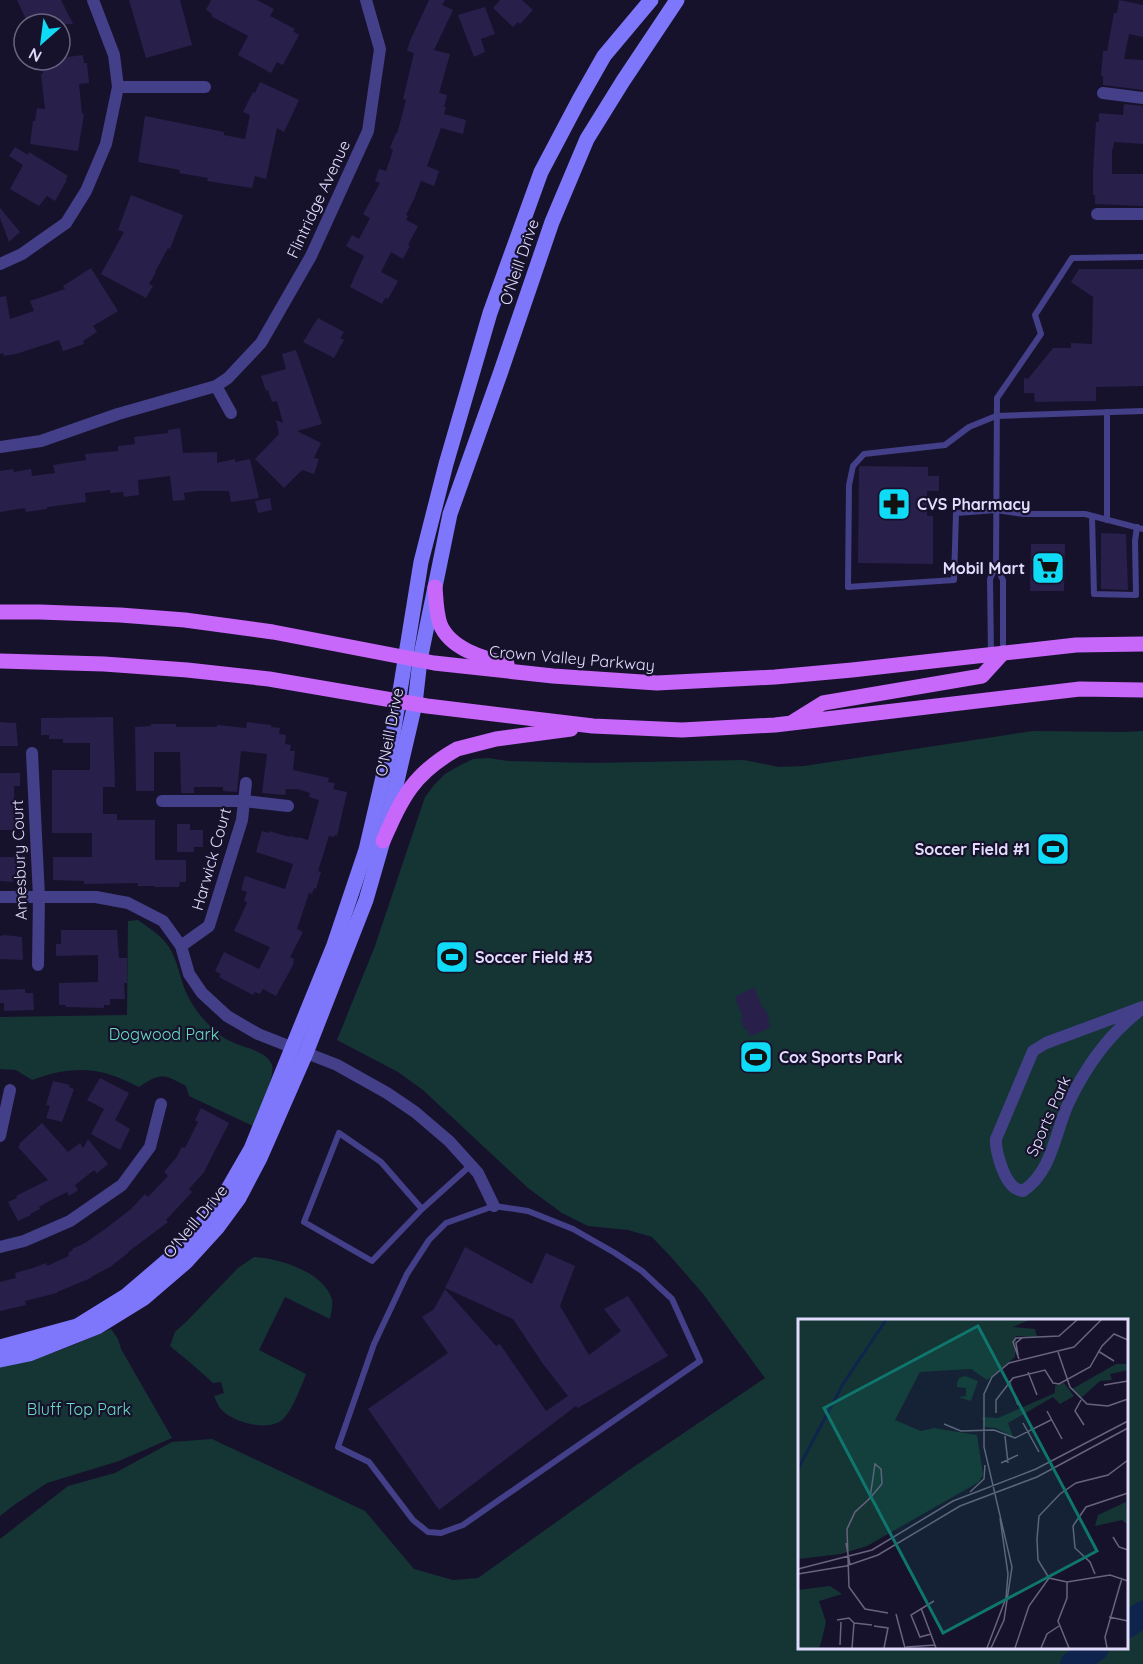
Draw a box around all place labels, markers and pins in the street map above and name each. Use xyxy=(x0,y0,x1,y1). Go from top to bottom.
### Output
pharmacy icon: CVS Pharmacy xyxy=(876,486,912,522)
place label: CVS Pharmacy xyxy=(917,494,1030,514)
supermarket icon: Mobil Mart xyxy=(1030,550,1066,586)
place label: Mobil Mart xyxy=(943,558,1025,578)
sports icon: Soccer Field #1 xyxy=(1035,831,1071,867)
place label: Soccer Field #1 xyxy=(915,839,1030,859)
sports icon: Soccer Field #3 xyxy=(434,939,470,975)
place label: Soccer Field #3 xyxy=(475,947,593,967)
sports icon: Cox Sports Park xyxy=(738,1039,774,1075)
place label: Cox Sports Park xyxy=(779,1047,903,1067)

